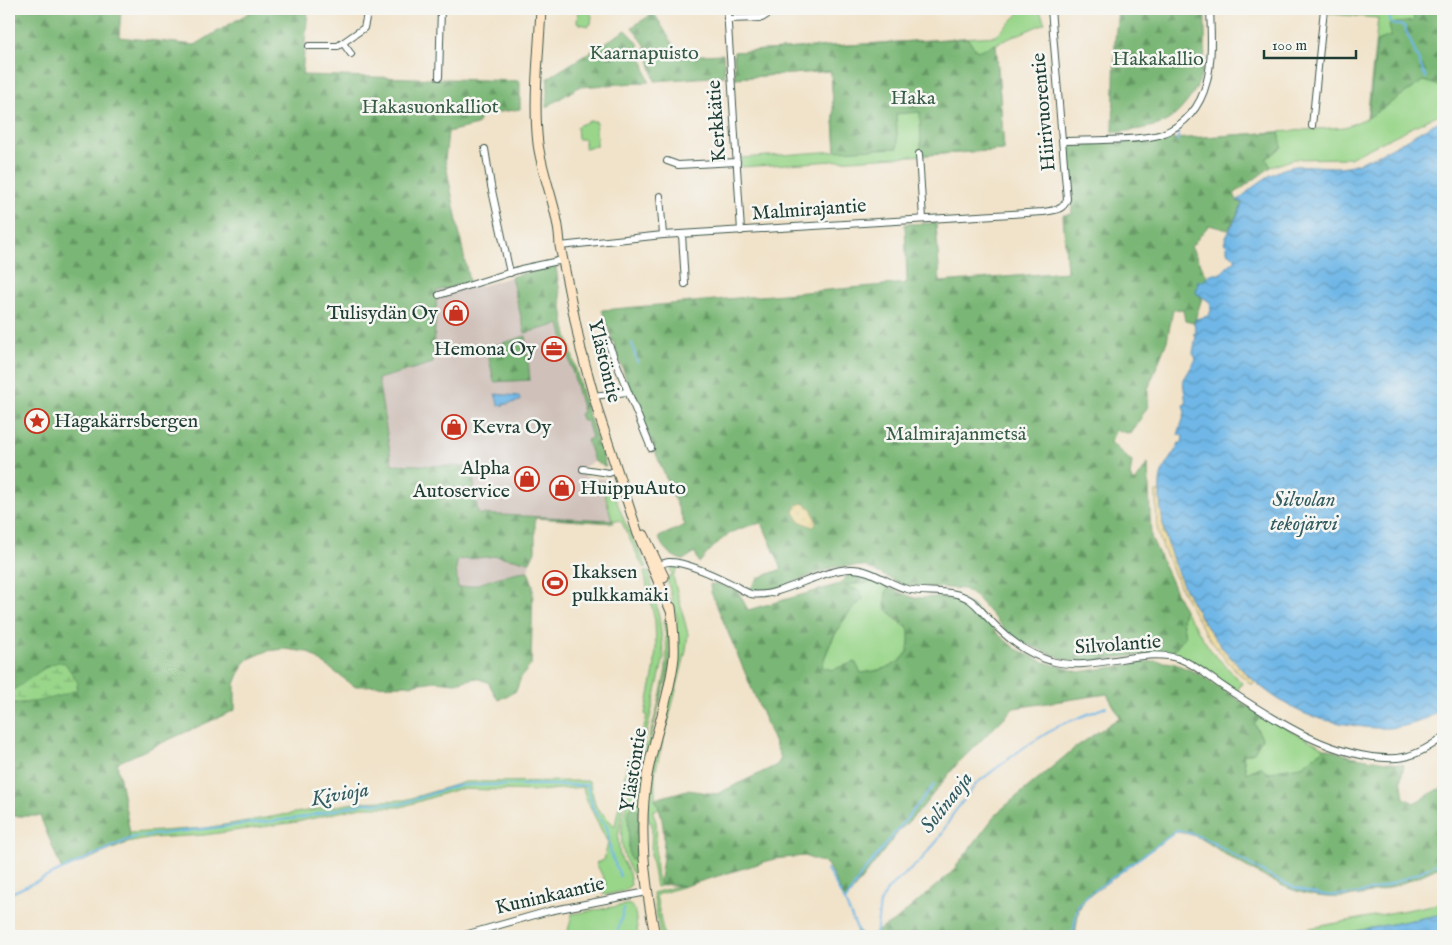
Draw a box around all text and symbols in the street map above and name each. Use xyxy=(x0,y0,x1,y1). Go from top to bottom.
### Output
scale bar xyxy=(1264,28,1357,60)
text: 100 m xyxy=(1272,36,1308,55)
park label: Kaarnapuisto xyxy=(589,41,699,66)
park label: Hakakallio xyxy=(1112,47,1204,72)
street label: Hiirivuorentie xyxy=(1026,52,1062,172)
street label: Kerkkätie xyxy=(702,79,732,163)
park label: Haka xyxy=(890,86,936,111)
park label: Hakasuonkalliot xyxy=(361,95,499,120)
street label: Malmirajantie xyxy=(751,194,867,226)
shop icon: Tulisydän Oy xyxy=(443,300,469,326)
place label: Tulisydän Oy xyxy=(327,301,438,326)
street label: Ylästöntie xyxy=(582,317,626,405)
office icon: Hemona Oy xyxy=(541,336,567,362)
place label: Hemona Oy xyxy=(434,337,536,362)
place icon: Hagakärrsbergen xyxy=(24,408,50,434)
place label: Hagakärrsbergen xyxy=(54,409,199,434)
shop icon: Kevra Oy xyxy=(441,414,467,440)
place label: Kevra Oy xyxy=(472,415,551,440)
park label: Malmirajanmetsä xyxy=(886,422,1027,447)
place label: Alpha Autoservice xyxy=(412,456,510,504)
shop icon: Alpha Autoservice xyxy=(514,466,540,492)
shop icon: HuippuAuto xyxy=(549,475,575,501)
place label: HuippuAuto xyxy=(580,476,686,501)
water label: Silvolan tekojärvi xyxy=(1270,487,1340,538)
place label: Ikaksen pulkkamäki xyxy=(572,560,669,608)
sports icon: Ikaksen pulkkamäki xyxy=(542,570,568,596)
street label: Silvolantie xyxy=(1074,630,1162,660)
street label: Ylästöntie xyxy=(615,726,653,814)
water label: Solinaoja xyxy=(914,767,980,839)
water label: Kivioja xyxy=(308,777,371,814)
street label: Kuninkaantie xyxy=(493,871,607,921)

